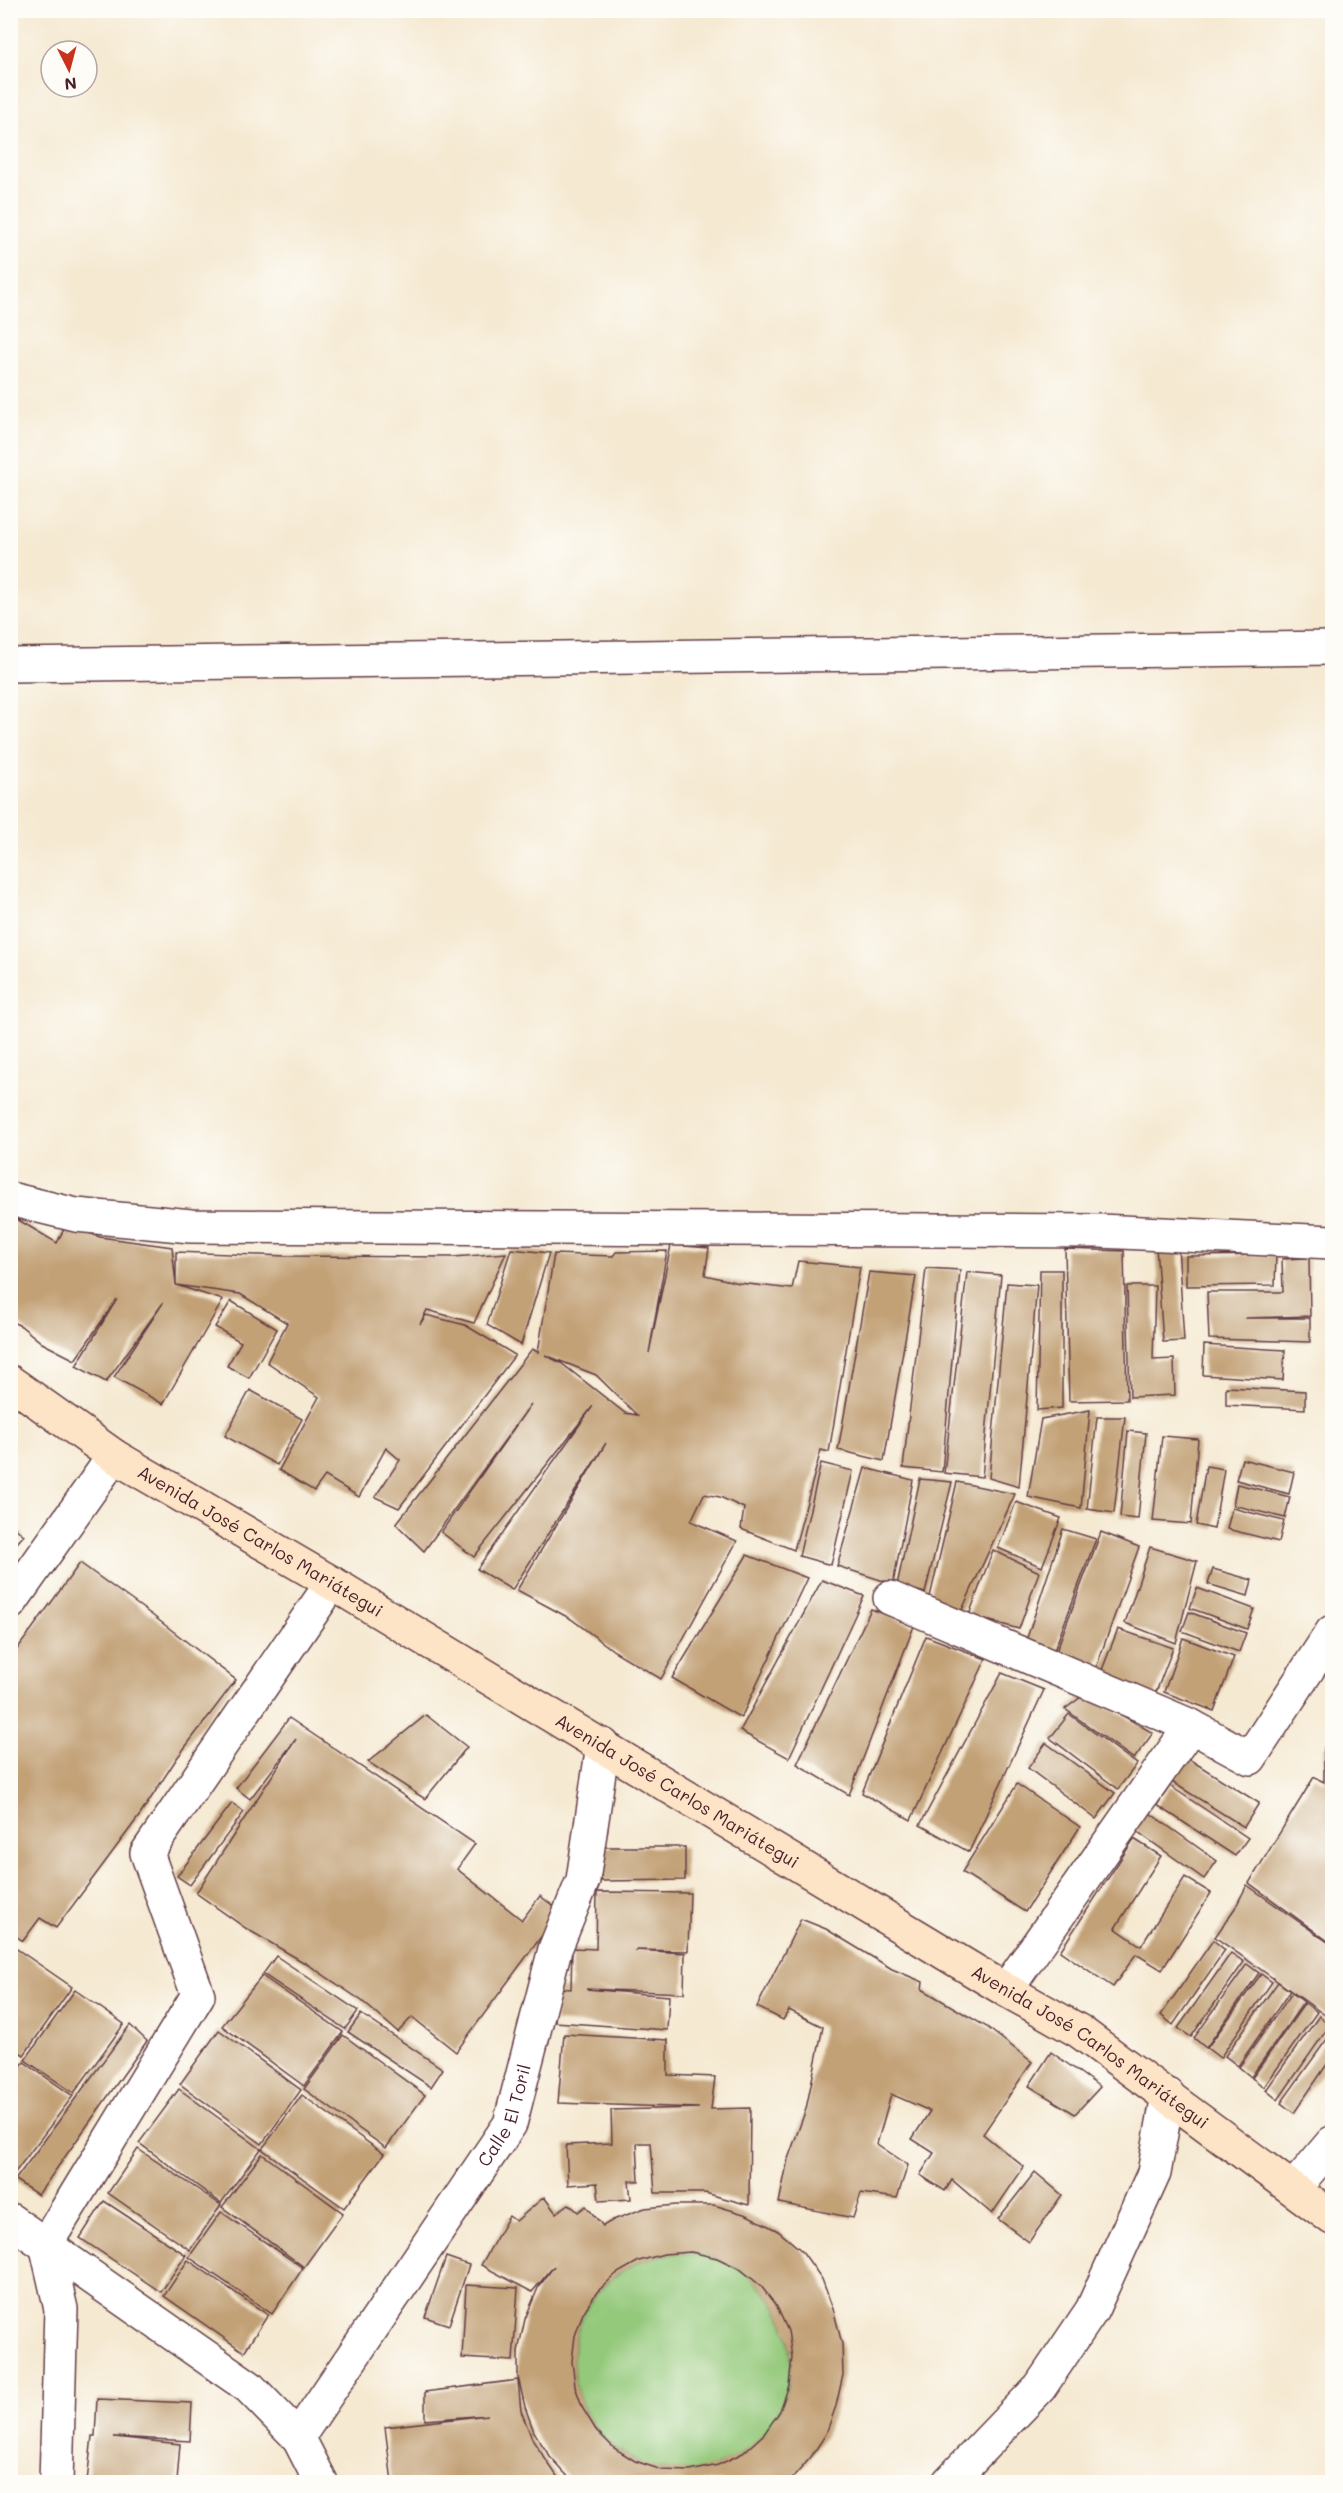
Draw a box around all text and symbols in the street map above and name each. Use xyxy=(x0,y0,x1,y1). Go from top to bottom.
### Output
north arrow xyxy=(39,39,99,99)
text: N xyxy=(63,73,78,95)
street label: Avenida José Carlos Mariátegui xyxy=(134,1459,388,1622)
street label: Avenida José Carlos Mariátegui xyxy=(551,1708,804,1873)
street label: Avenida José Carlos Mariátegui xyxy=(967,1959,1214,2134)
street label: Calle El Toril xyxy=(472,2061,536,2171)

